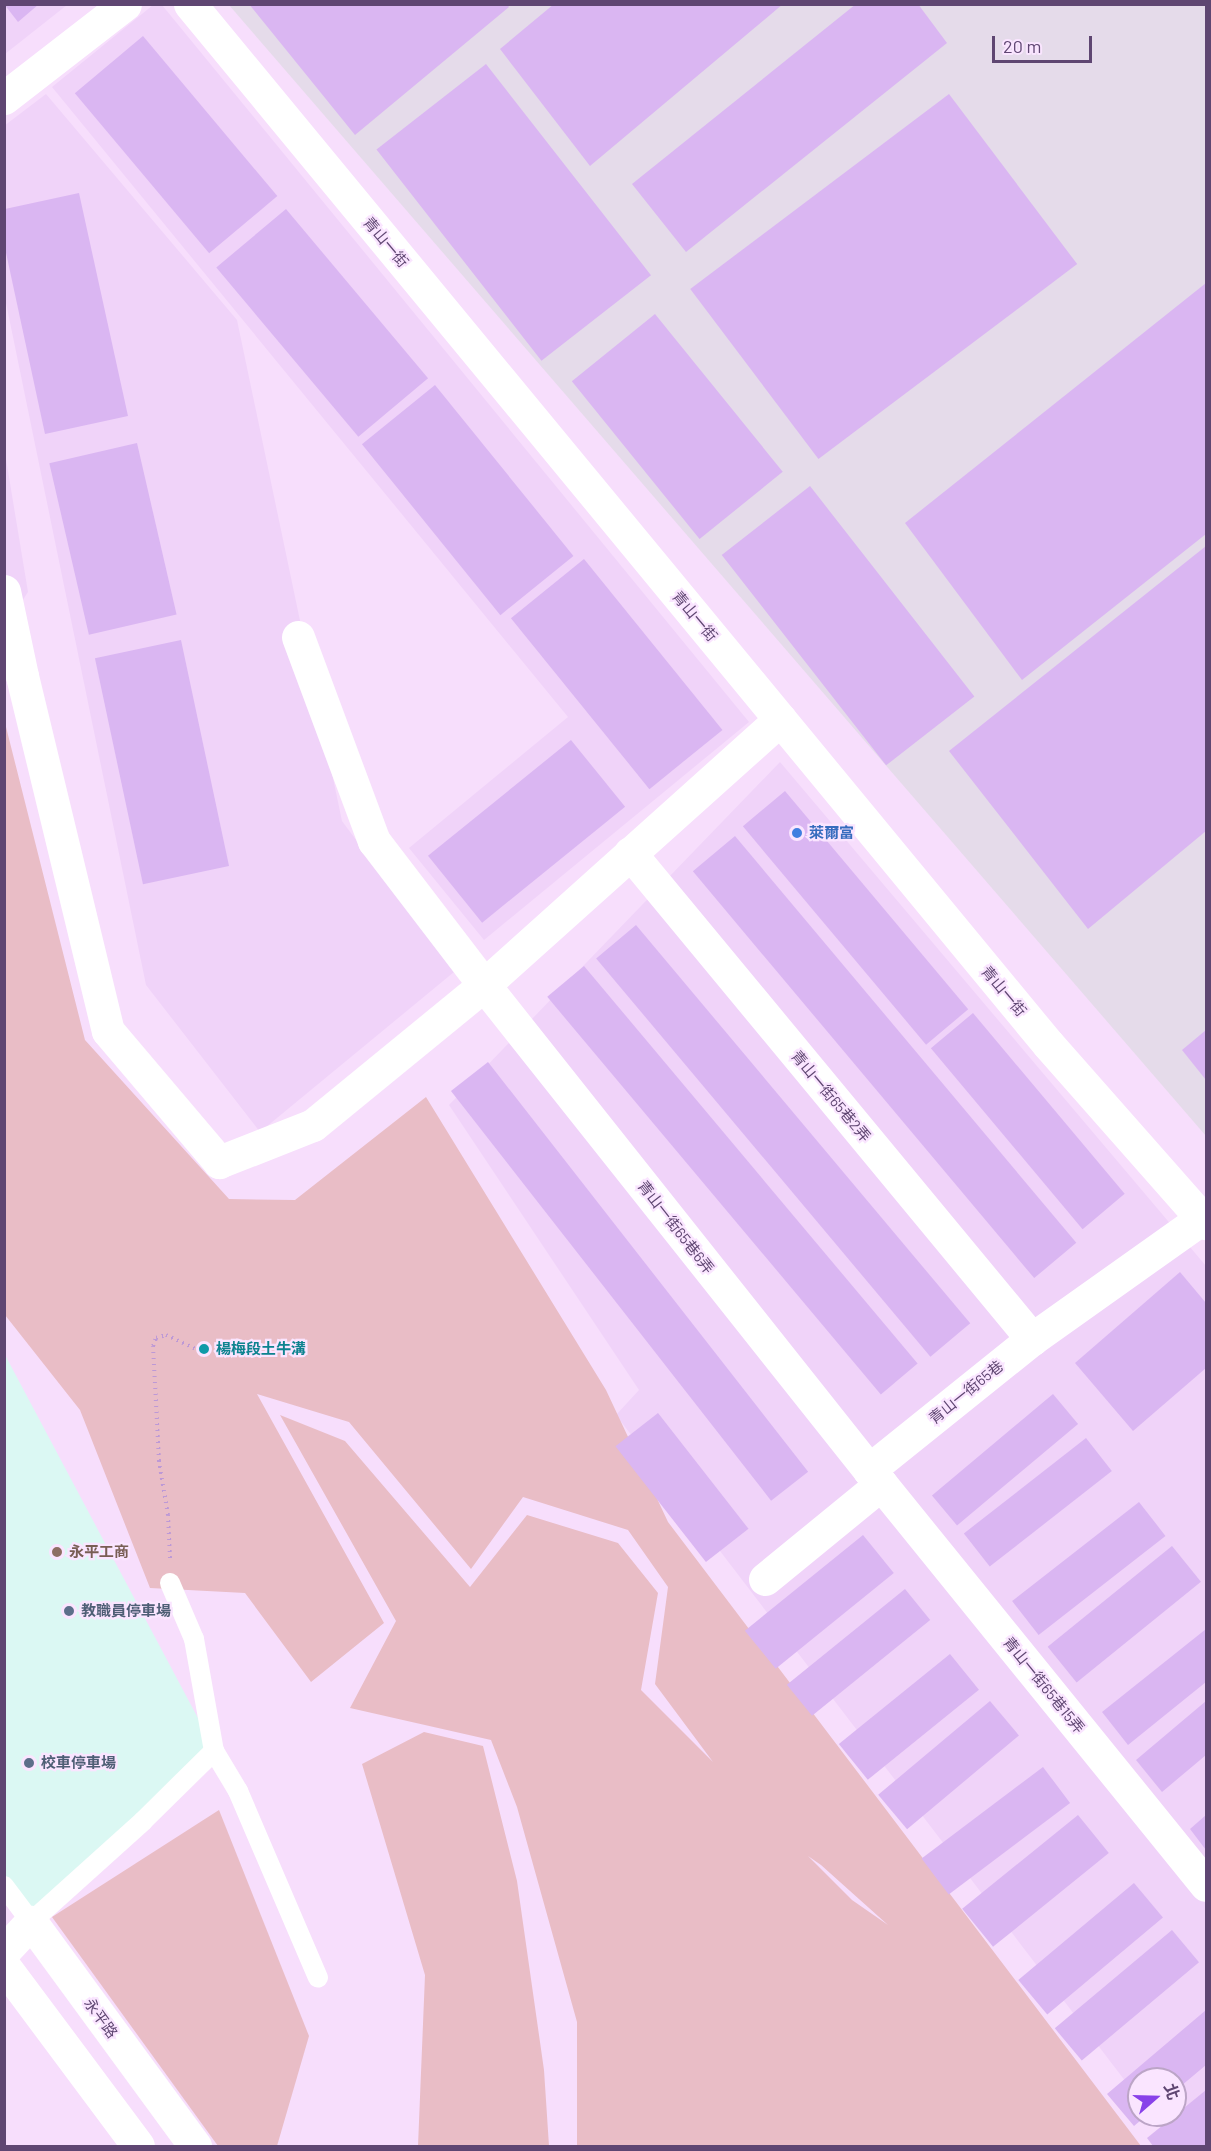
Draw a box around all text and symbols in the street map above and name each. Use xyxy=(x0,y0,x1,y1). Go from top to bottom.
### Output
scale bar xyxy=(995,24,1096,62)
text: 20 m xyxy=(1003,35,1041,57)
street label: 青山一街 xyxy=(360,213,412,271)
street label: 青山一街 xyxy=(669,587,721,645)
place label: 萊爾富 xyxy=(809,824,854,842)
marker: 萊爾富 xyxy=(790,826,804,840)
street label: 青山一街 xyxy=(978,962,1030,1020)
street label: 青山一街65巷2弄 xyxy=(788,1047,874,1145)
street label: 青山一街65巷6弄 xyxy=(634,1177,718,1277)
place label: 楊梅段土牛溝 xyxy=(216,1340,306,1358)
marker: 楊梅段土牛溝 xyxy=(197,1342,211,1356)
street label: 青山一街65巷 xyxy=(925,1357,1007,1427)
place label: 永平工商 xyxy=(69,1543,129,1561)
marker: 永平工商 xyxy=(50,1545,64,1559)
place label: 教職員停車場 xyxy=(81,1602,171,1620)
marker: 教職員停車場 xyxy=(62,1604,76,1618)
street label: 青山一街65巷15弄 xyxy=(1000,1633,1088,1737)
place label: 校車停車場 xyxy=(41,1754,116,1772)
marker: 校車停車場 xyxy=(22,1756,36,1770)
street label: 永平路 xyxy=(80,1995,122,2041)
north arrow xyxy=(1127,2067,1187,2127)
text: 北 xyxy=(1161,2081,1184,2102)

